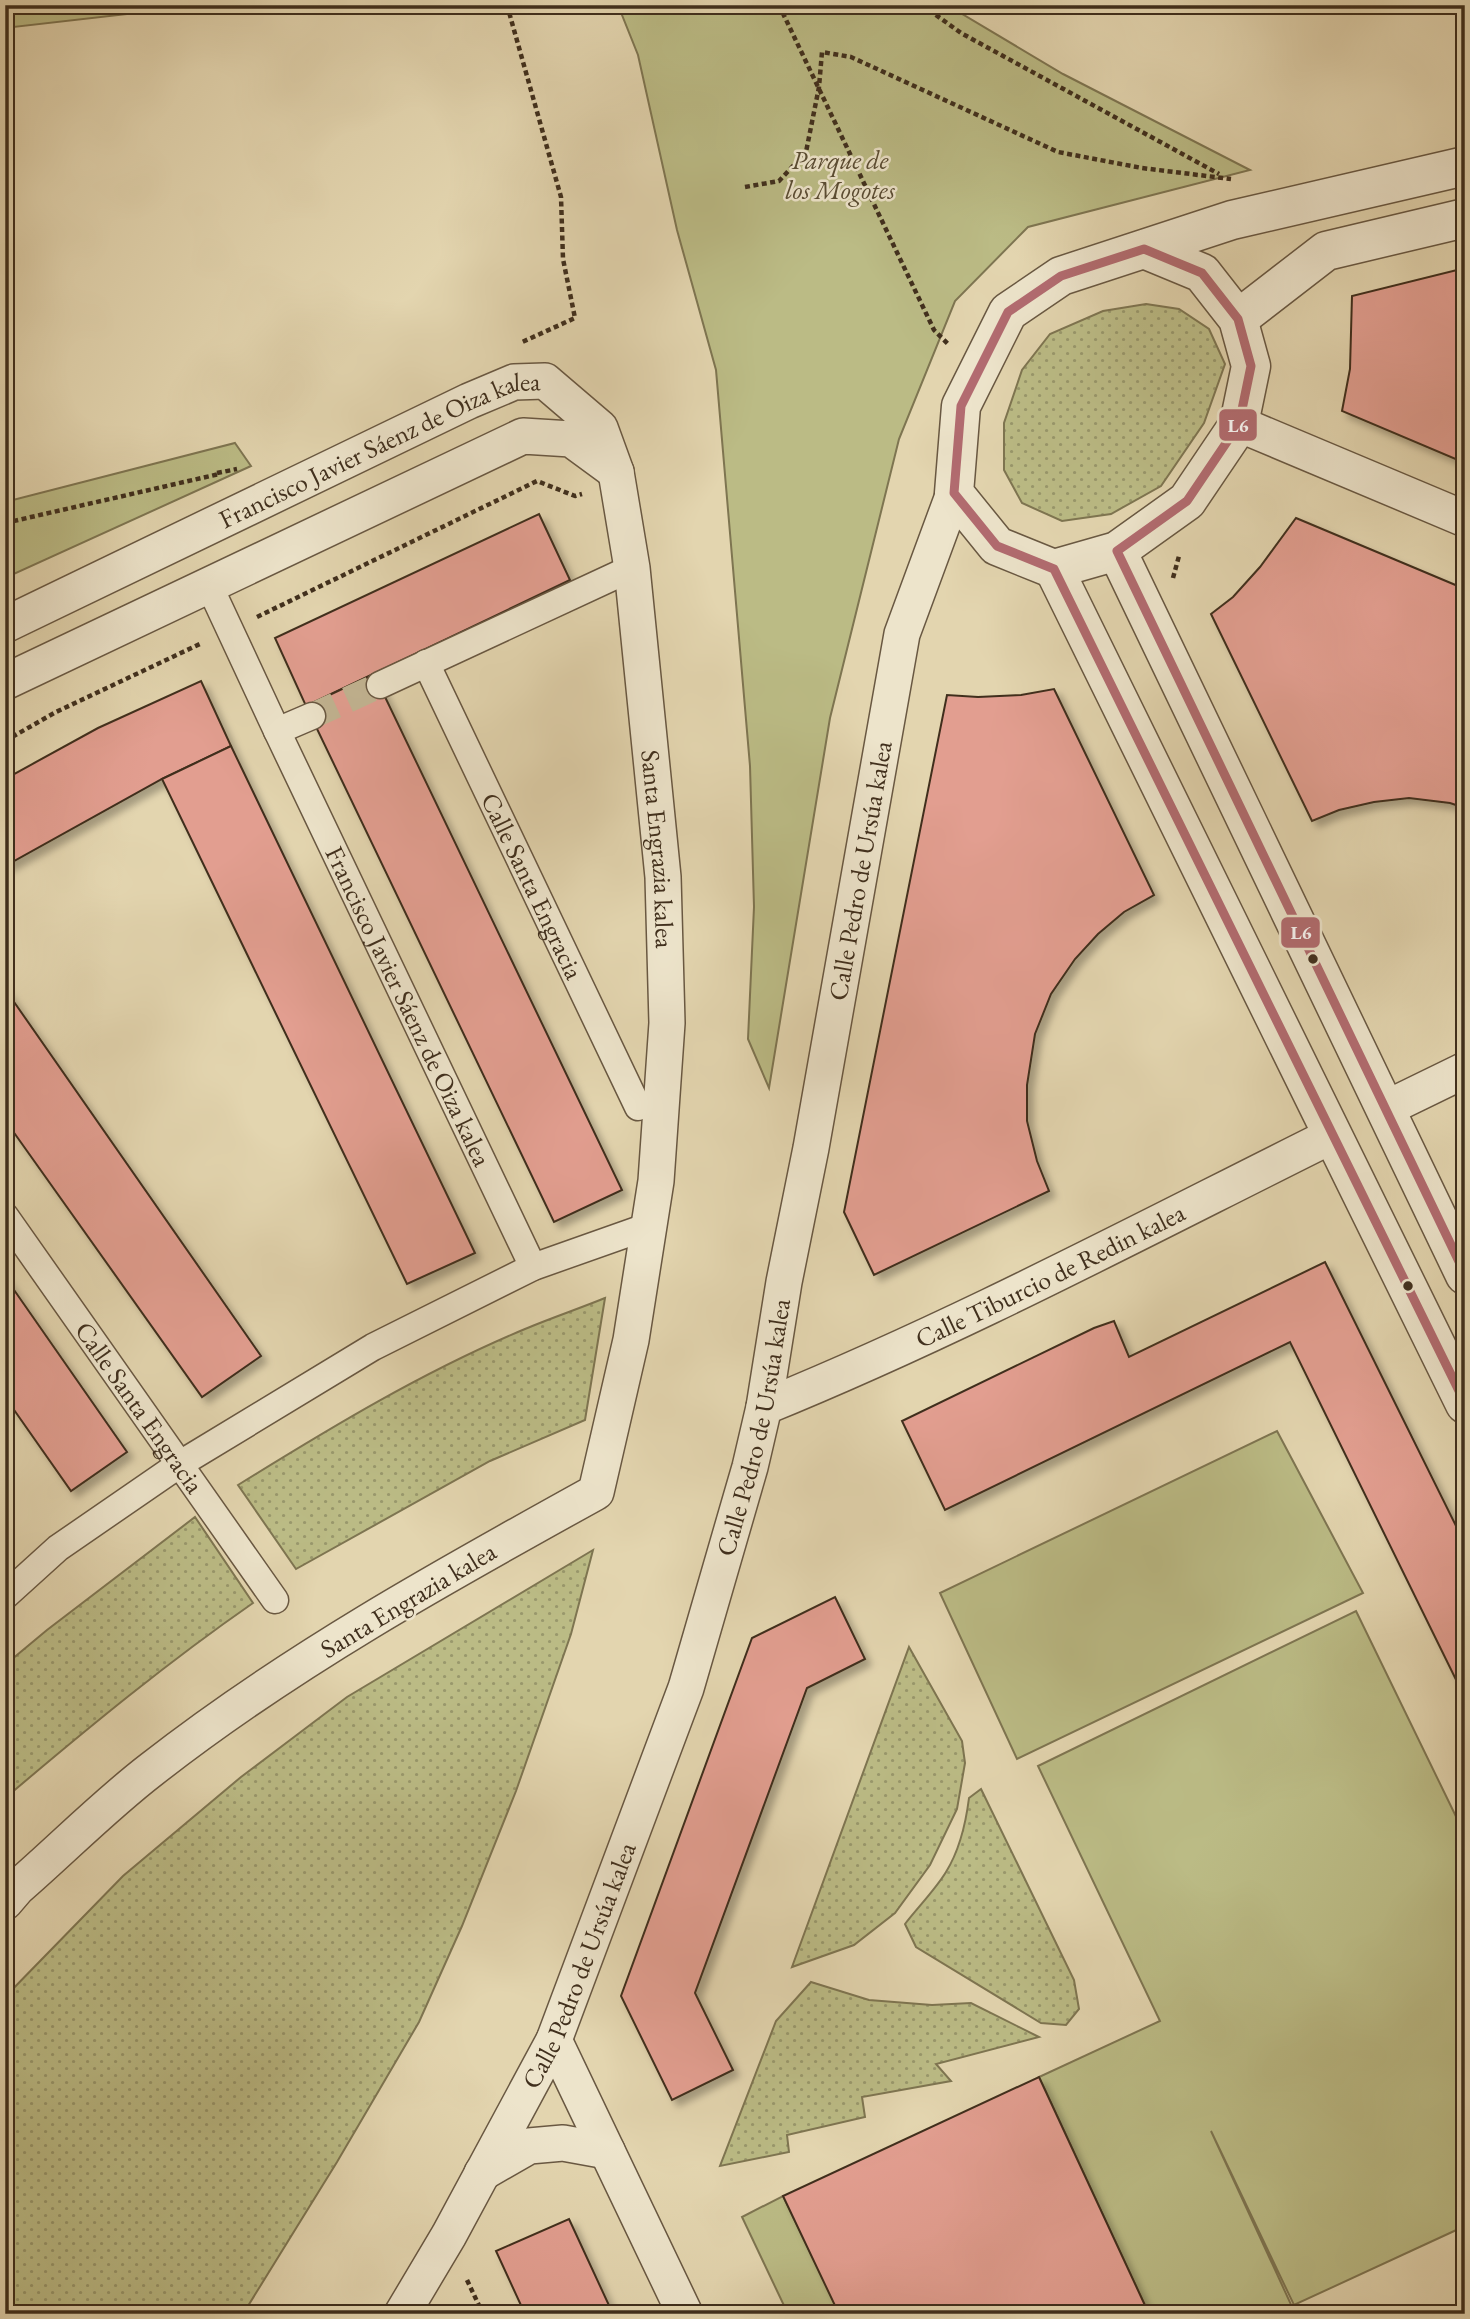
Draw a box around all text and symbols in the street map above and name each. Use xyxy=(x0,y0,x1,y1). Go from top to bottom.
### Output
park label: Parque de los Mogotes xyxy=(785,143,896,207)
street label: Francisco Javier Sáenz de Oiza kalea xyxy=(213,364,542,536)
line badge: L6 xyxy=(1218,408,1258,442)
text: L6 xyxy=(1227,413,1249,438)
street label: Calle Pedro de Ursúa kalea xyxy=(820,738,900,1003)
street label: Santa Engrazia kalea xyxy=(633,748,682,950)
street label: Calle Santa Engracia xyxy=(473,787,592,985)
street label: Francisco Javier Sáenz de Oiza kalea xyxy=(317,841,500,1172)
line badge: L6 xyxy=(1280,916,1321,949)
text: L6 xyxy=(1290,920,1312,945)
unlabelled marker xyxy=(1306,952,1320,966)
street label: Calle Tiburcio de Redin kalea xyxy=(910,1195,1191,1356)
unlabelled marker xyxy=(1401,1279,1415,1293)
street label: Calle Pedro de Ursúa kalea xyxy=(708,1296,798,1560)
street label: Calle Santa Engracia xyxy=(67,1315,212,1501)
street label: Santa Engrazia kalea xyxy=(314,1534,503,1666)
street label: Calle Pedro de Ursúa kalea xyxy=(514,1837,644,2095)

